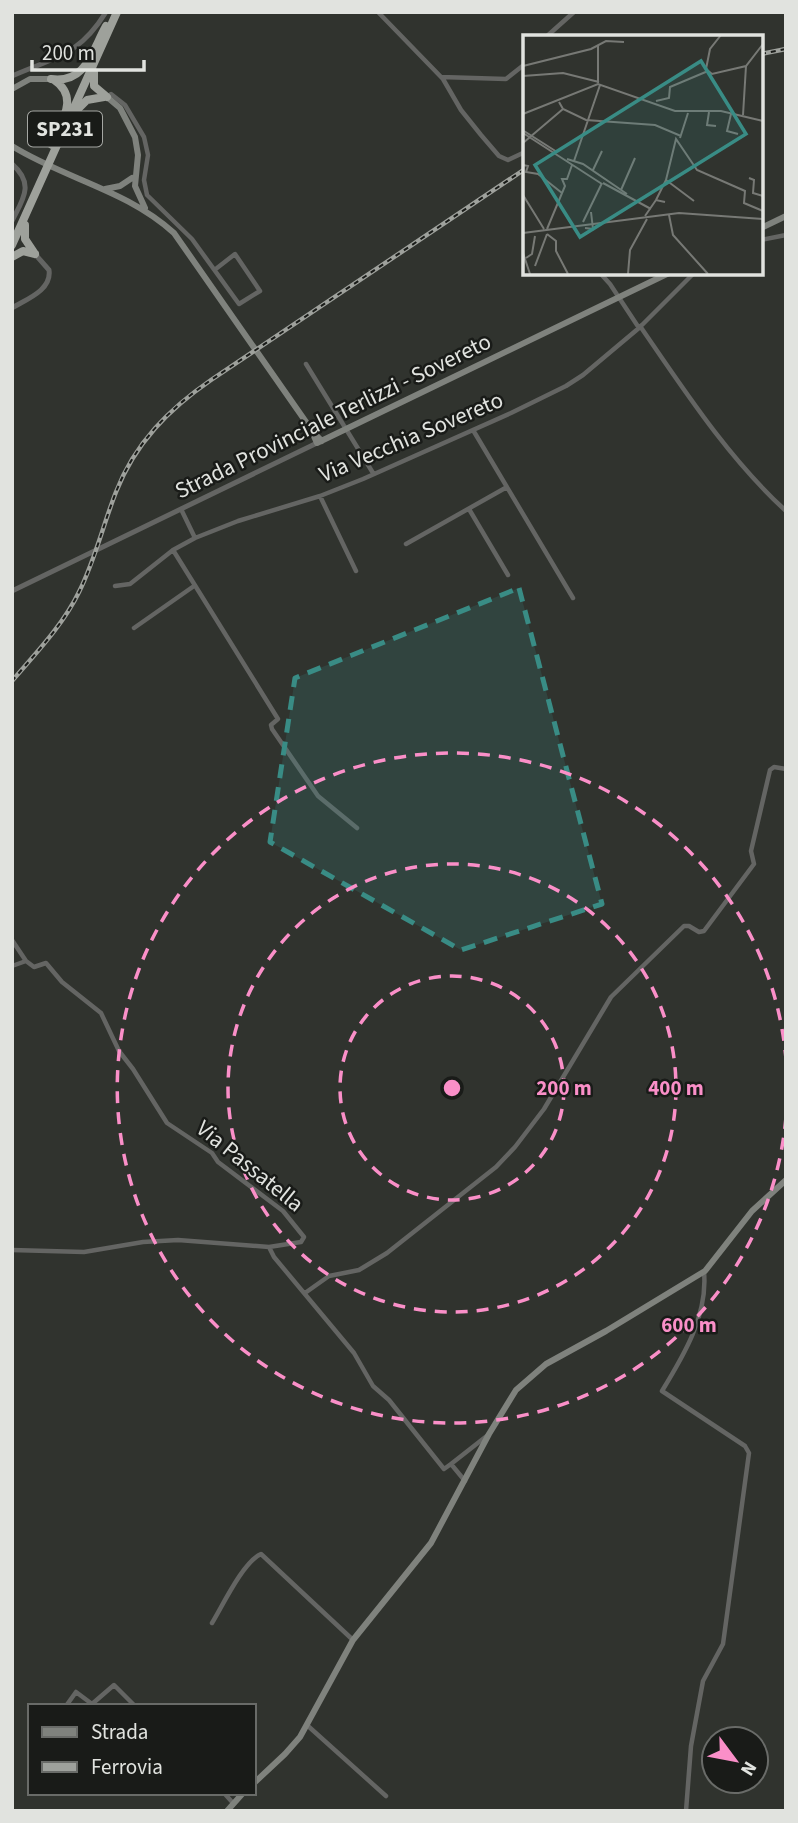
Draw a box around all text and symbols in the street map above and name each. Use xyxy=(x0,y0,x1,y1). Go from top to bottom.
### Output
scale bar xyxy=(32,28,144,72)
inset map xyxy=(523,35,763,275)
text: 200 m xyxy=(42,38,95,68)
road number: SP231 xyxy=(28,111,102,146)
street label: Strada Provinciale Terlizzi - Sovereto xyxy=(169,325,497,507)
street label: Via Vecchia Sovereto xyxy=(314,383,508,491)
text: 200 m xyxy=(536,1073,592,1103)
text: 400 m xyxy=(648,1073,704,1103)
centre of rings xyxy=(440,1076,464,1100)
street label: Via Passatella xyxy=(189,1112,311,1220)
text: 600 m xyxy=(661,1310,717,1340)
legend xyxy=(28,1704,256,1795)
text: Strada xyxy=(91,1717,148,1747)
north arrow xyxy=(700,1725,770,1795)
text: Ferrovia xyxy=(91,1752,163,1782)
text: N xyxy=(733,1756,763,1781)

